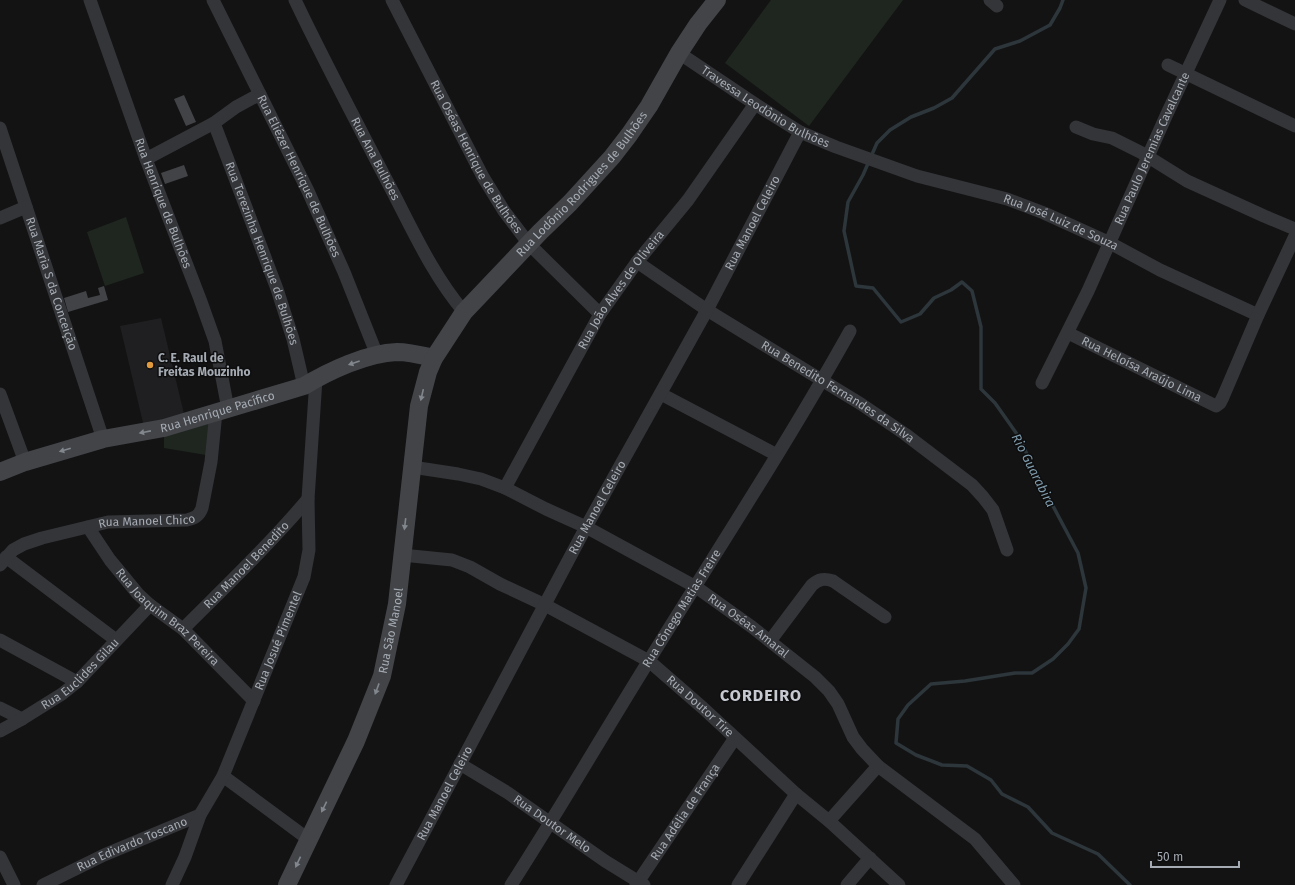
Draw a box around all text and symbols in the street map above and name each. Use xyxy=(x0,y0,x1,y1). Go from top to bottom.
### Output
street label: Travessa Leodônio Bulhões xyxy=(698,63,832,151)
street label: Rua Paulo Jeremias Cavalcante xyxy=(1111,70,1192,227)
street label: Rua Oséas Henrique de Bulhões xyxy=(427,78,526,236)
street label: Rua Eliézer Henrique de Bulhões xyxy=(254,93,344,260)
street label: Rua Lodônio Rodrigues de Bulhões xyxy=(513,108,650,259)
street label: Rua Ana Bulhões xyxy=(348,115,403,203)
street label: Rua Henrique de Bulhões xyxy=(132,136,195,271)
street label: Rua Terezinha Henrique de Bulhões xyxy=(222,160,301,347)
street label: Rua Manoel Celeiro xyxy=(722,173,783,273)
street label: Rua José Luiz de Souza xyxy=(1001,191,1121,253)
street label: Rua Maria S da Conceição xyxy=(23,215,80,352)
street label: Rua João Alves de Oliveira xyxy=(575,228,667,352)
street label: Rua Heloísa Araújo Lima xyxy=(1079,334,1204,405)
street label: Rua Benedito Fernandes da Silva xyxy=(759,338,917,445)
place label: C. E. Raul de Freitas Mouzinho xyxy=(158,351,251,379)
marker: C. E. Raul de Freitas Mouzinho xyxy=(145,360,155,370)
one-way arrow xyxy=(348,360,360,366)
street label: Rua Henrique Pacífico xyxy=(159,388,276,436)
one-way arrow xyxy=(419,389,425,401)
one-way arrow xyxy=(139,429,151,435)
water label: Rio Guarabira xyxy=(1009,431,1058,509)
one-way arrow xyxy=(59,447,71,453)
street label: Rua Manoel Celeiro xyxy=(566,458,629,557)
street label: Rua Manoel Chico xyxy=(97,511,197,531)
one-way arrow xyxy=(402,518,409,530)
street label: Rua Manoel Benedito xyxy=(201,519,292,611)
street label: Rua Cônego Matias Freire xyxy=(639,547,724,670)
street label: Rua Joaquim Braz Pereira xyxy=(113,566,222,669)
street label: Rua São Manoel xyxy=(376,586,406,675)
street label: Rua Josué Pimentel xyxy=(252,589,305,692)
street label: Rua Oséas Amaral xyxy=(705,591,792,661)
street label: Rua Euclides Gilau xyxy=(38,635,122,712)
street label: Rua Doutor Tire xyxy=(664,673,737,740)
one-way arrow xyxy=(374,684,380,696)
district label: CORDEIRO xyxy=(720,686,802,705)
street label: Rua Manoel Celeiro xyxy=(414,744,476,843)
street label: Rua Adélia de França xyxy=(648,761,723,863)
street label: Rua Doutor Melo xyxy=(511,792,593,856)
one-way arrow xyxy=(321,802,327,813)
street label: Rua Edivardo Toscano xyxy=(74,814,189,874)
scale bar xyxy=(1151,843,1239,869)
text: 50 m xyxy=(1157,850,1183,864)
one-way arrow xyxy=(295,857,301,868)

